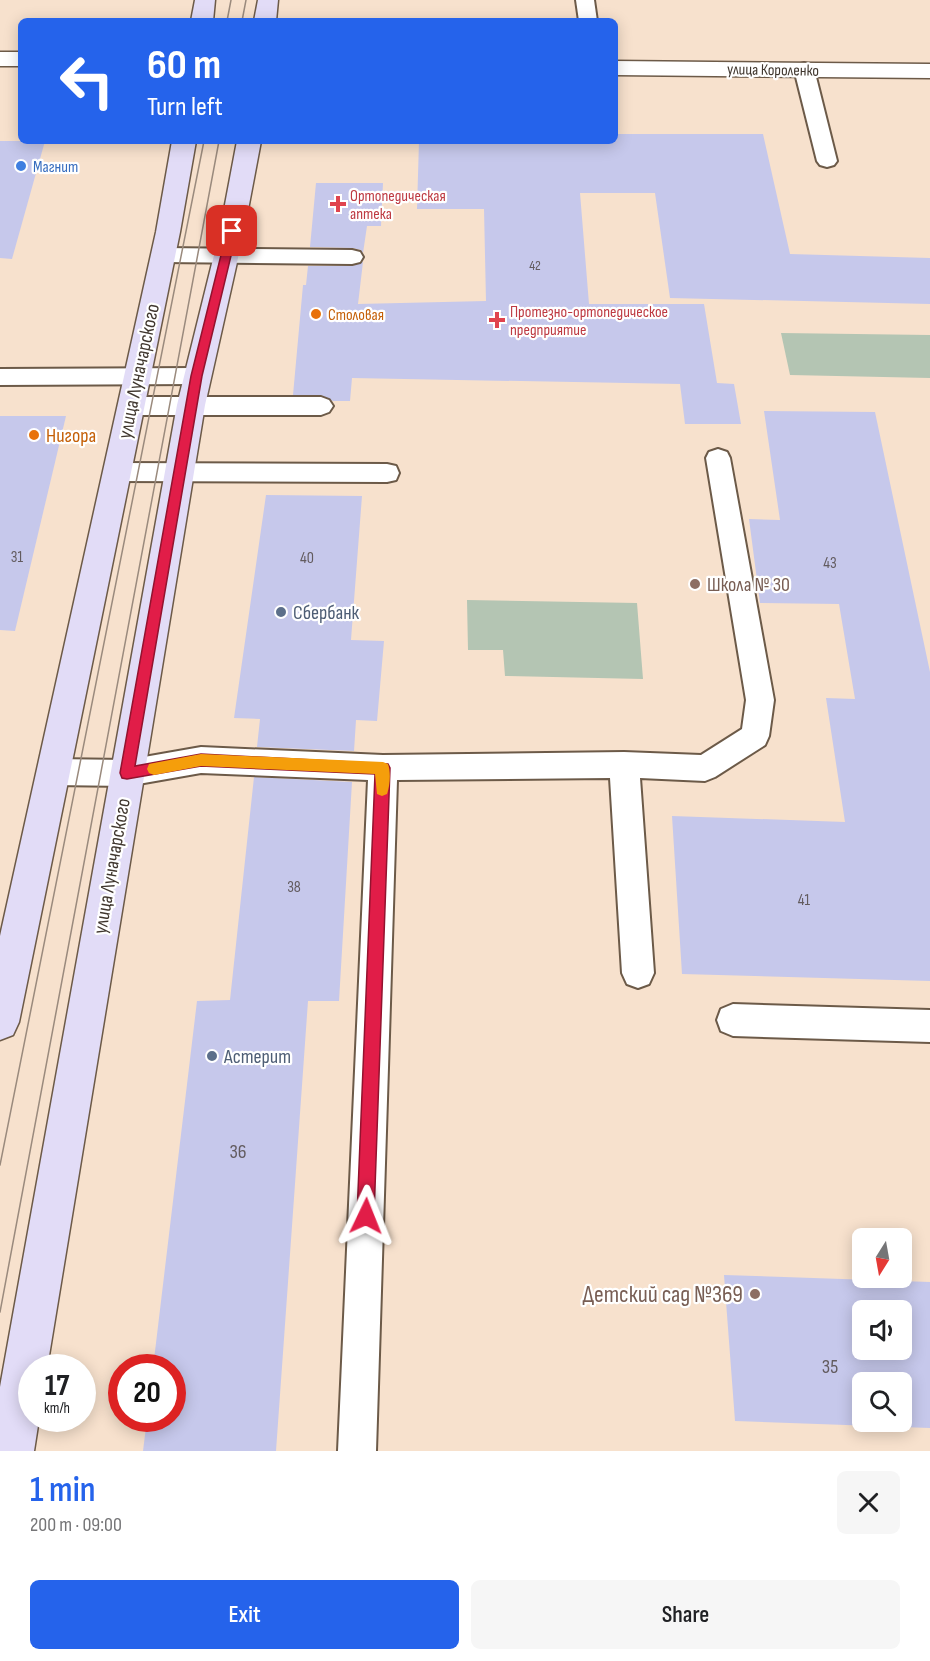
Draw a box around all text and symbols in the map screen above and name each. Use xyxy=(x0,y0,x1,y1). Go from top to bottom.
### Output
text: 60 m xyxy=(147,40,221,91)
icon: left xyxy=(48,42,126,120)
street label: улица Короленко xyxy=(727,60,819,81)
text: Turn left xyxy=(147,91,223,123)
place label: Магнит xyxy=(33,158,78,177)
marker: Магнит xyxy=(14,159,28,173)
place label: Ортопедическая аптека xyxy=(350,187,446,224)
marker: Ортопедическая аптека xyxy=(331,197,345,211)
pin xyxy=(206,205,257,256)
icon: arrive xyxy=(215,214,248,247)
house number: 42 xyxy=(529,257,541,274)
street label: улица Луначарского xyxy=(113,302,165,441)
place label: Протезно-ортопедическое предприятие xyxy=(510,303,668,340)
place label: Столовая xyxy=(328,306,384,325)
marker: Столовая xyxy=(309,307,323,321)
marker: Протезно-ортопедическое предприятие xyxy=(488,311,506,329)
place label: Нигора xyxy=(46,424,96,448)
marker: Нигора xyxy=(27,428,41,442)
house number: 31 xyxy=(11,548,24,567)
house number: 40 xyxy=(300,549,314,568)
house number: 43 xyxy=(823,554,837,573)
place label: Школа № 30 xyxy=(707,573,790,597)
marker: Школа № 30 xyxy=(688,577,702,591)
place label: Сбербанк xyxy=(293,601,360,625)
marker: Сбербанк xyxy=(274,605,288,619)
street label: улица Луначарского xyxy=(88,796,136,936)
house number: 38 xyxy=(287,878,301,897)
house number: 41 xyxy=(798,891,811,910)
place label: Астерит xyxy=(223,1045,291,1069)
marker: Астерит xyxy=(205,1049,219,1063)
house number: 36 xyxy=(229,1140,247,1164)
position arrow xyxy=(334,1184,398,1248)
north arrow xyxy=(852,1228,912,1288)
map controls xyxy=(852,1228,912,1432)
place label: Детский сад №369 xyxy=(583,1280,743,1309)
marker: Детский сад №369 xyxy=(748,1287,762,1301)
button: sound xyxy=(852,1300,912,1360)
speed limit sign: 20 xyxy=(108,1354,186,1432)
house number: 35 xyxy=(822,1355,838,1379)
text: 17 xyxy=(45,1368,69,1404)
button: search xyxy=(852,1372,912,1432)
text: km/h xyxy=(44,1399,70,1418)
text: 1 min xyxy=(30,1469,95,1512)
button: close xyxy=(837,1471,900,1534)
text: 200 m · 09:00 xyxy=(30,1513,122,1537)
button: Exit xyxy=(30,1580,459,1649)
button: Share xyxy=(471,1580,900,1649)

